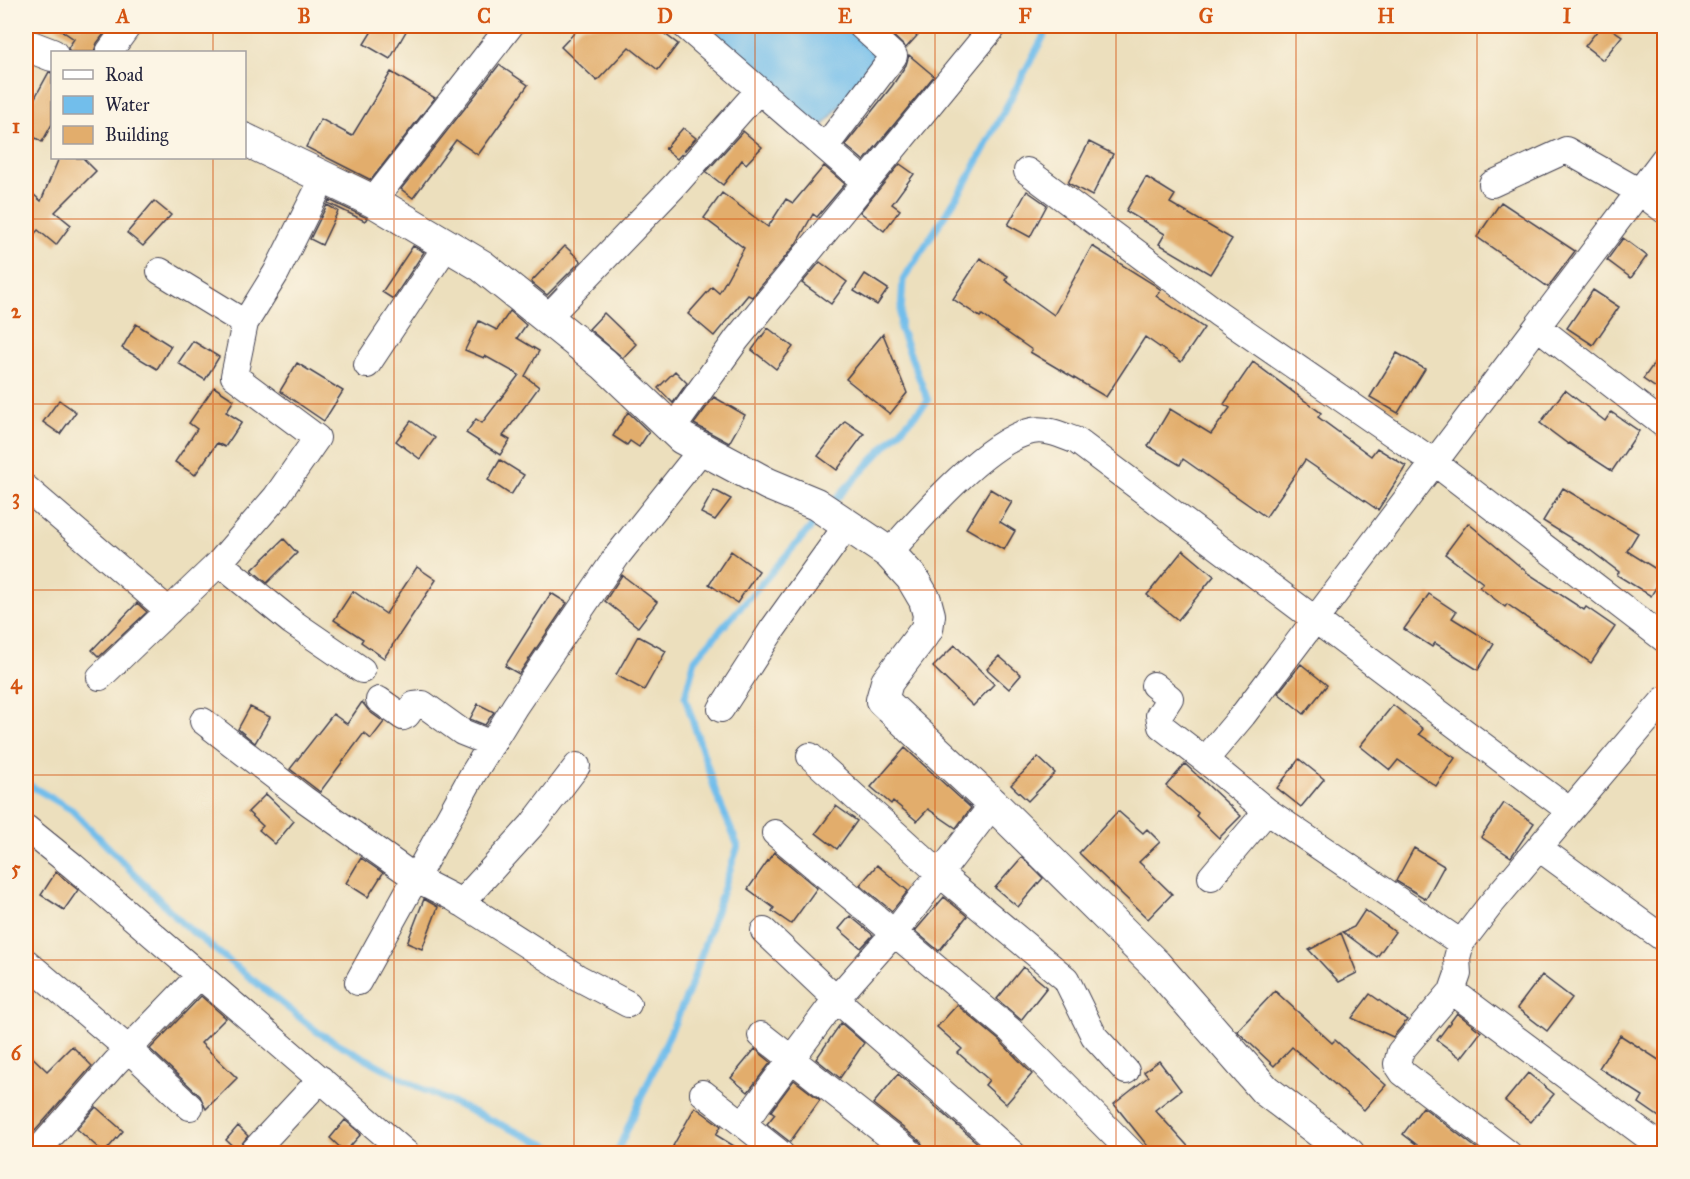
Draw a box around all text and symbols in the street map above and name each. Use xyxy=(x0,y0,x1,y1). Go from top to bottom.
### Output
text: A xyxy=(114,4,130,28)
text: B xyxy=(297,4,311,28)
text: C xyxy=(477,4,491,28)
text: D xyxy=(657,4,673,28)
text: E xyxy=(838,4,853,28)
text: F xyxy=(1018,4,1032,28)
text: G xyxy=(1199,4,1214,28)
text: H xyxy=(1377,4,1395,28)
text: I xyxy=(1563,4,1572,28)
legend xyxy=(51,51,246,159)
text: Road xyxy=(105,64,143,86)
text: Water xyxy=(105,94,150,116)
text: 1 xyxy=(12,114,20,138)
text: Building xyxy=(105,124,169,147)
text: 2 xyxy=(11,299,22,323)
text: 3 xyxy=(12,485,20,510)
text: 4 xyxy=(10,670,22,695)
text: 5 xyxy=(11,856,21,880)
text: 6 xyxy=(11,1041,23,1065)

